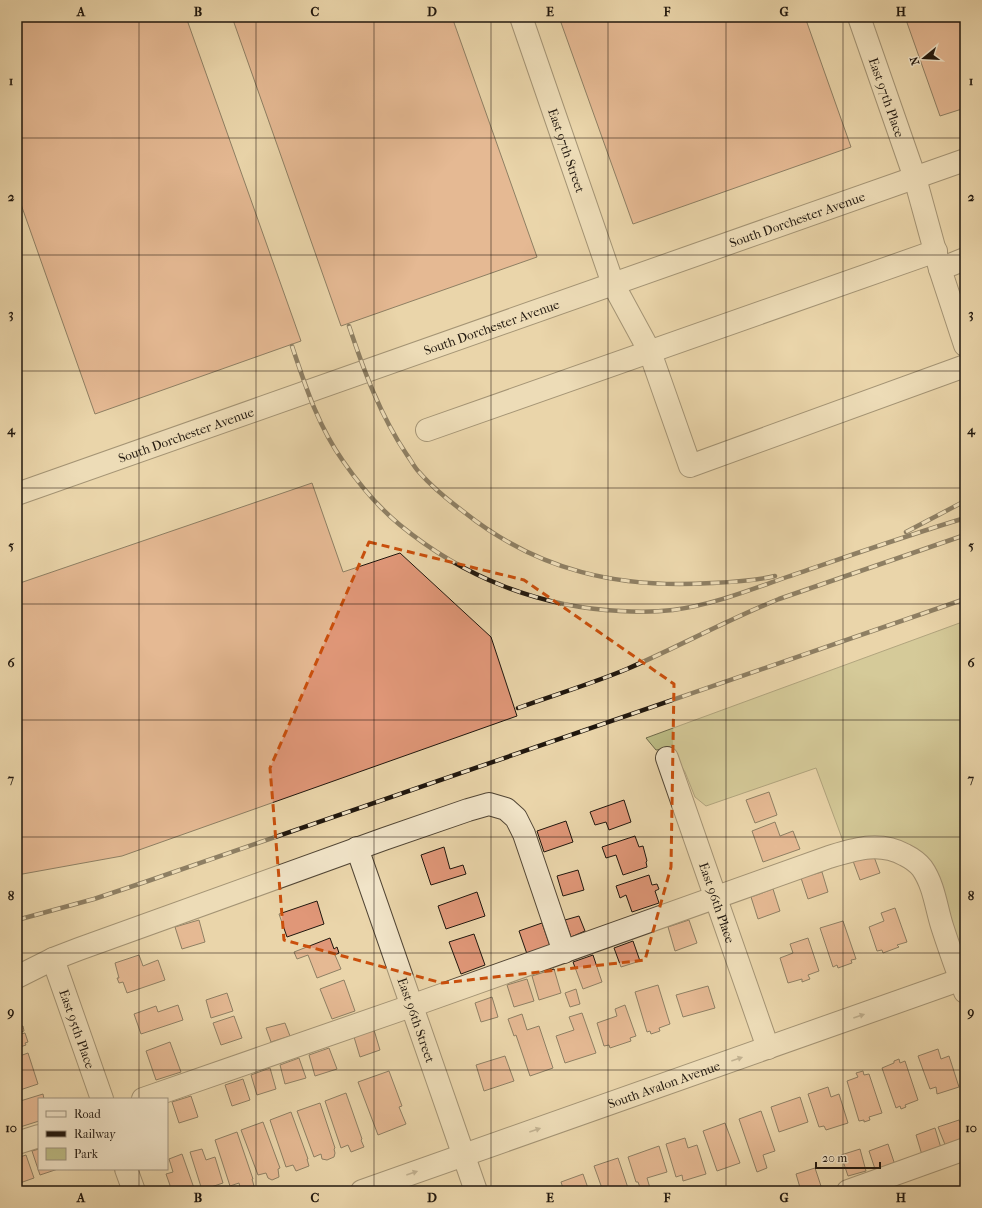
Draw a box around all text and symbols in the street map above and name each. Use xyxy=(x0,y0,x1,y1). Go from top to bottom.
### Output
text: A xyxy=(76,4,86,19)
text: B xyxy=(194,4,203,19)
text: C xyxy=(311,4,320,19)
text: D xyxy=(427,4,437,19)
text: E xyxy=(546,4,554,19)
text: F xyxy=(663,4,671,19)
text: G xyxy=(779,4,789,19)
text: H xyxy=(896,4,907,19)
north arrow xyxy=(904,38,944,78)
text: N xyxy=(907,54,922,67)
street label: East 97th Place xyxy=(866,55,908,140)
text: 1 xyxy=(9,73,14,88)
text: 1 xyxy=(969,73,974,88)
street label: East 97th Street xyxy=(545,106,589,195)
street label: South Dorchester Avenue xyxy=(727,188,867,250)
text: 2 xyxy=(8,189,15,204)
text: 2 xyxy=(968,189,975,204)
street label: South Dorchester Avenue xyxy=(422,296,562,358)
text: 3 xyxy=(8,306,14,322)
text: 3 xyxy=(968,306,974,322)
street label: South Dorchester Avenue xyxy=(116,404,256,465)
text: 4 xyxy=(6,422,16,438)
text: 4 xyxy=(966,422,976,438)
text: 5 xyxy=(8,538,14,553)
text: 5 xyxy=(968,538,974,553)
text: 6 xyxy=(7,655,15,670)
text: 6 xyxy=(967,655,975,670)
text: 7 xyxy=(7,771,15,786)
text: 7 xyxy=(967,771,975,786)
street label: East 96th Place xyxy=(696,860,738,945)
text: 8 xyxy=(8,888,15,903)
text: 8 xyxy=(968,888,975,903)
street label: East 96th Street xyxy=(395,975,438,1065)
street label: East 95th Place xyxy=(57,987,98,1071)
text: 9 xyxy=(7,1004,15,1020)
text: 9 xyxy=(967,1004,975,1020)
one-way arrow xyxy=(854,1012,866,1018)
one-way arrow xyxy=(731,1056,743,1062)
street label: South Avalon Avenue xyxy=(605,1057,723,1111)
legend xyxy=(38,1098,168,1170)
text: Road xyxy=(74,1107,101,1121)
text: 10 xyxy=(5,1120,17,1135)
text: 10 xyxy=(965,1120,977,1135)
text: Railway xyxy=(74,1127,116,1141)
one-way arrow xyxy=(529,1127,541,1133)
scale bar xyxy=(816,1144,880,1170)
text: Park xyxy=(74,1147,99,1161)
text: 20 m xyxy=(822,1151,847,1165)
one-way arrow xyxy=(407,1170,419,1176)
text: A xyxy=(76,1190,86,1205)
text: B xyxy=(194,1190,203,1205)
text: C xyxy=(311,1190,320,1205)
text: D xyxy=(427,1190,437,1205)
text: E xyxy=(546,1190,554,1205)
text: F xyxy=(663,1190,671,1205)
text: G xyxy=(779,1190,789,1205)
text: H xyxy=(896,1190,907,1205)

